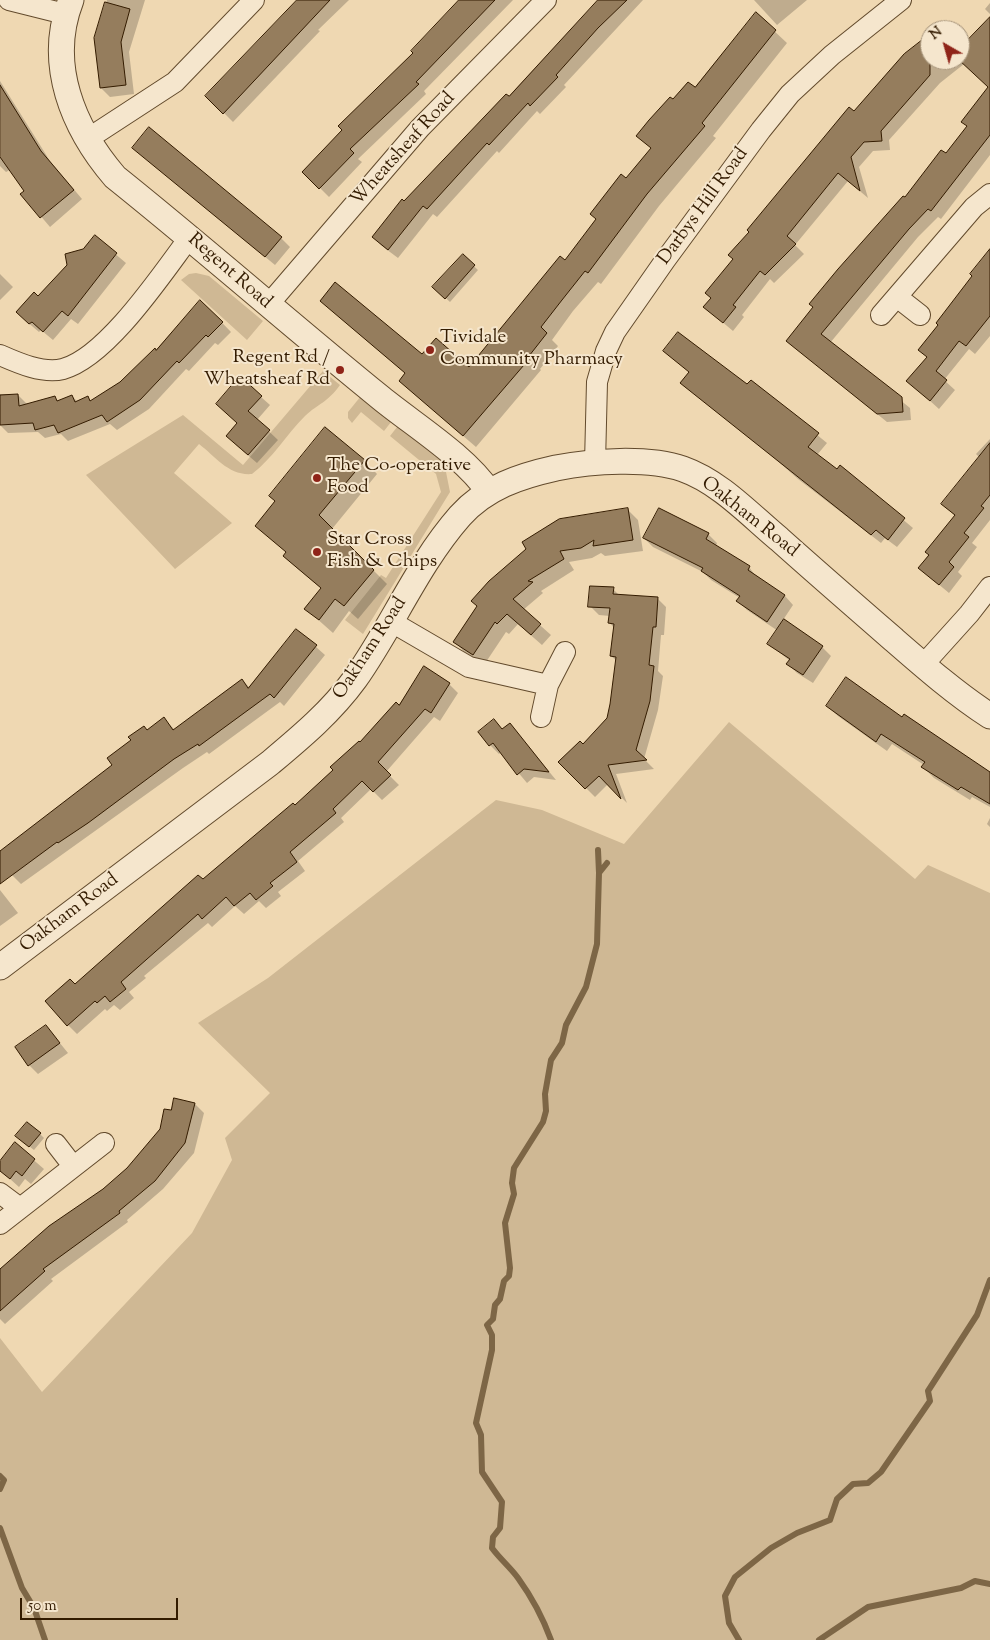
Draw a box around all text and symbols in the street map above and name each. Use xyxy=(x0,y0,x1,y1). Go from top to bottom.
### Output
north arrow xyxy=(920,20,970,70)
text: N xyxy=(926,23,947,45)
street label: Wheatsheaf Road xyxy=(347,88,461,212)
street label: Darbys Hill Road xyxy=(654,144,754,270)
street label: Regent Road xyxy=(182,229,276,315)
place label: Tividale Community Pharmacy xyxy=(440,328,623,372)
marker: Tividale Community Pharmacy xyxy=(424,344,436,356)
place label: Regent Rd / Wheatsheaf Rd xyxy=(204,348,330,392)
marker: Regent Rd / Wheatsheaf Rd xyxy=(334,364,346,376)
place label: The Co-operative Food xyxy=(327,456,471,500)
marker: The Co-operative Food xyxy=(311,472,323,484)
street label: Oakham Road xyxy=(696,473,802,563)
place label: Star Cross Fish & Chips xyxy=(327,530,437,574)
marker: Star Cross Fish & Chips xyxy=(311,546,323,558)
street label: Oakham Road xyxy=(329,593,413,705)
street label: Oakham Road xyxy=(16,869,124,959)
scale bar xyxy=(22,1588,180,1620)
text: 50 m xyxy=(28,1596,57,1617)

